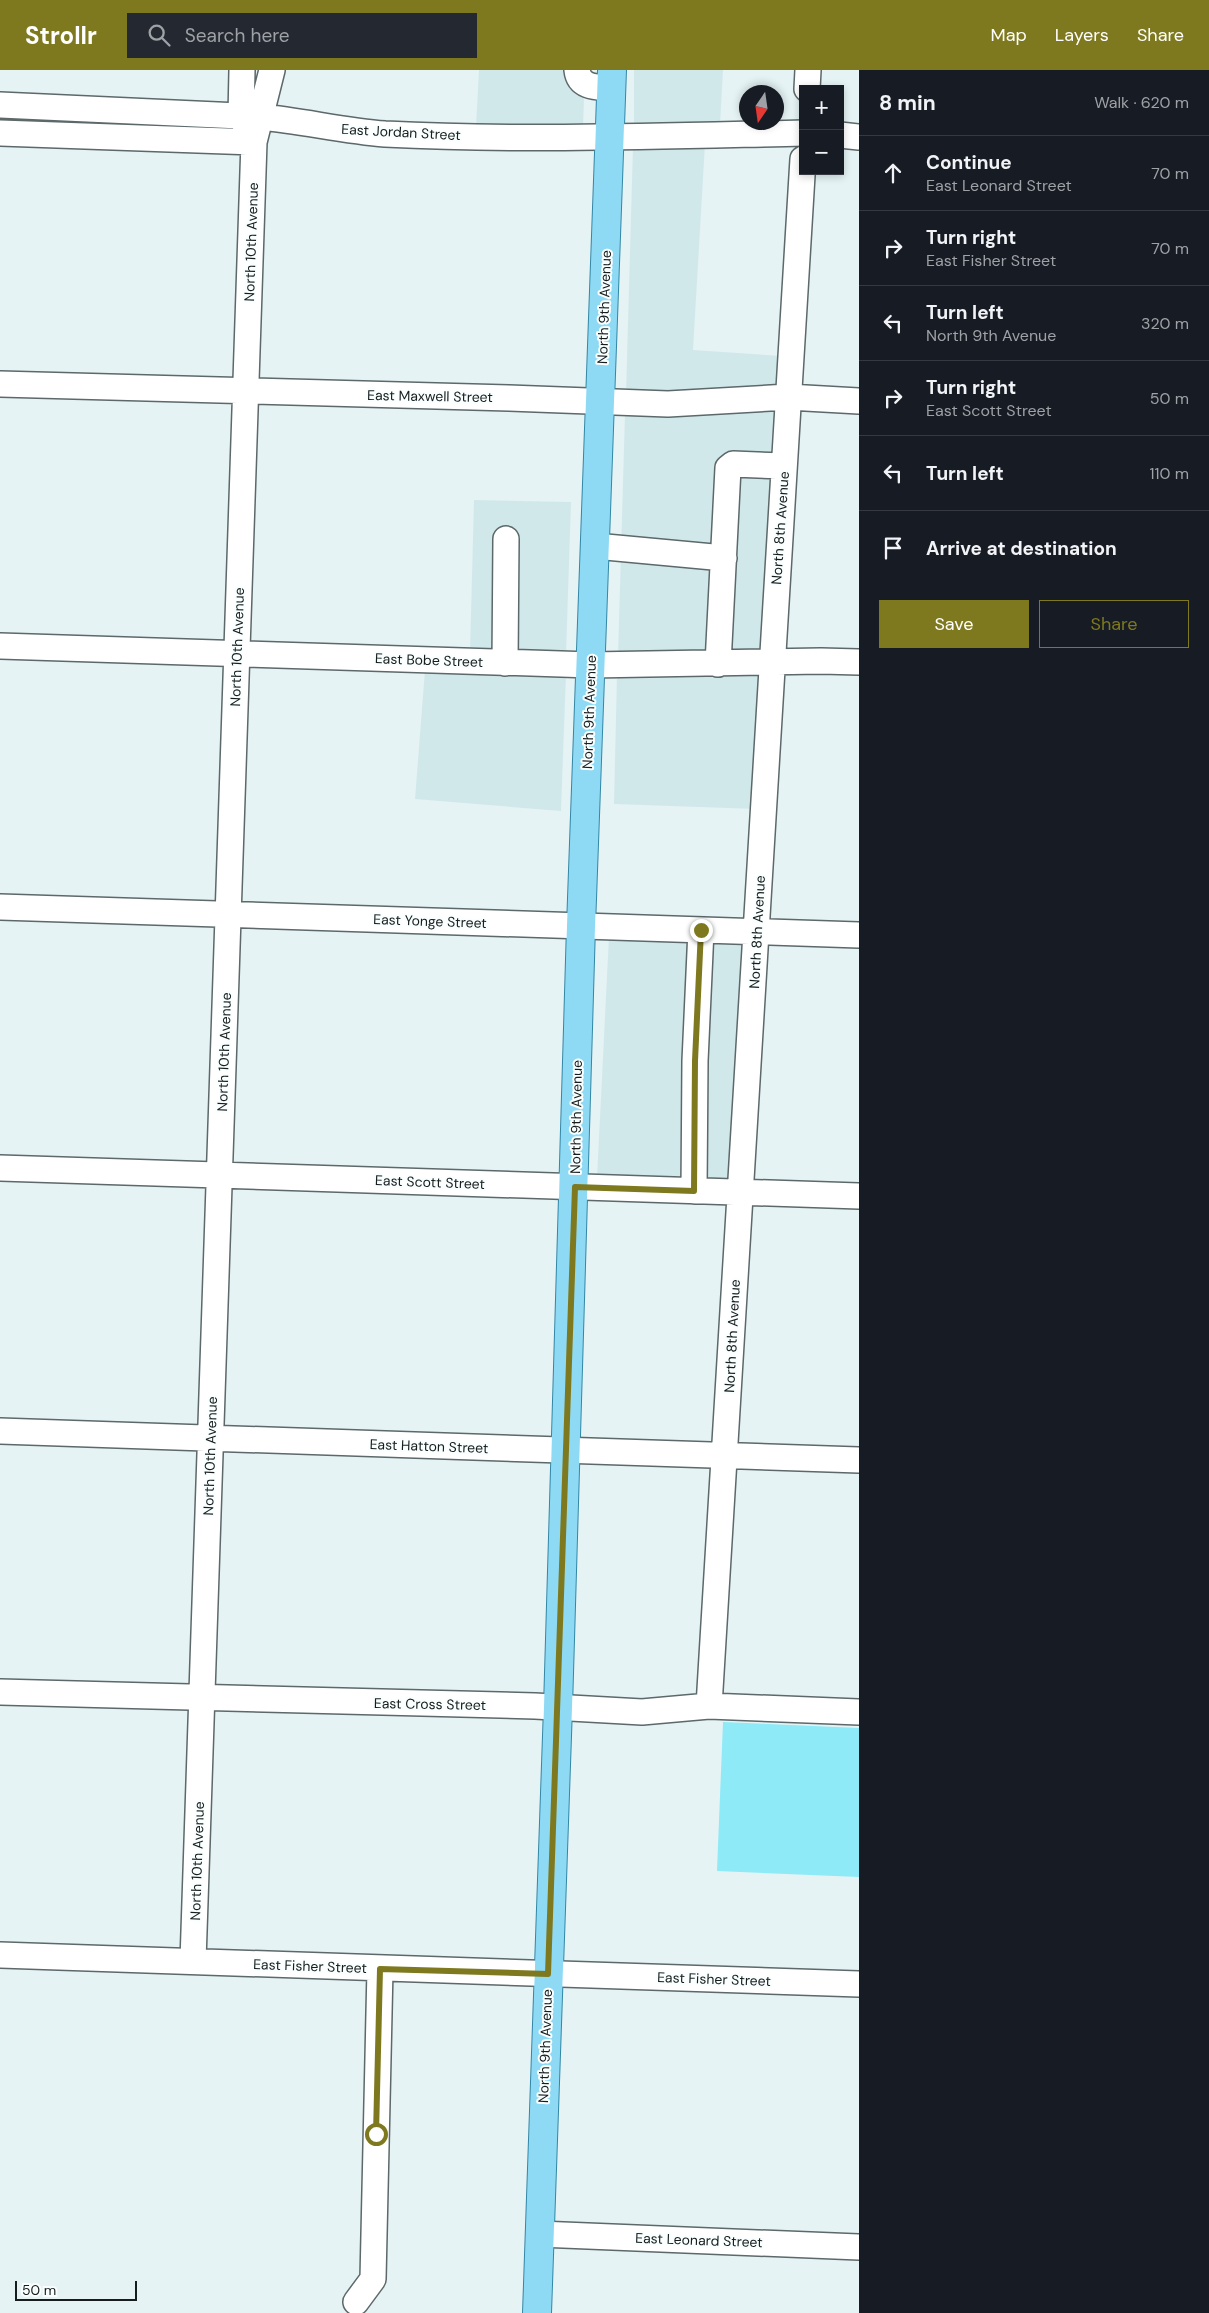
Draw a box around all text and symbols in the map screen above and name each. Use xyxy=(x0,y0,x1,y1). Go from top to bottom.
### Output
search box xyxy=(127,13,477,58)
text: Strollr xyxy=(25,20,97,51)
icon: search xyxy=(145,21,173,49)
text: Search here xyxy=(185,23,290,48)
text: Map xyxy=(991,23,1027,47)
text: Layers xyxy=(1055,23,1109,47)
text: Share xyxy=(1137,23,1184,47)
north arrow xyxy=(739,85,784,130)
map controls xyxy=(799,85,844,175)
button: + xyxy=(799,85,844,130)
text: 8 min xyxy=(879,89,936,117)
text: Walk · 620 m xyxy=(1094,92,1189,113)
street label: East Jordan Street xyxy=(341,120,461,144)
button: − xyxy=(799,130,844,175)
text: Continue xyxy=(926,150,1012,175)
icon: ahead xyxy=(879,159,907,187)
text: 70 m xyxy=(1151,163,1189,184)
text: East Leonard Street xyxy=(926,175,1072,196)
street label: North 10th Avenue xyxy=(240,182,262,302)
text: Turn right xyxy=(926,225,1016,250)
icon: right xyxy=(879,234,907,262)
text: 70 m xyxy=(1151,238,1189,259)
street label: North 9th Avenue xyxy=(593,250,615,364)
text: East Fisher Street xyxy=(926,250,1056,271)
text: Turn left xyxy=(926,300,1004,325)
icon: left xyxy=(879,309,907,337)
text: 320 m xyxy=(1141,313,1189,334)
text: North 9th Avenue xyxy=(926,325,1056,346)
text: Turn right xyxy=(926,375,1016,400)
icon: right xyxy=(879,384,907,412)
street label: East Maxwell Street xyxy=(367,386,493,406)
text: 50 m xyxy=(1150,388,1189,409)
text: East Scott Street xyxy=(926,400,1052,421)
icon: left xyxy=(879,459,907,487)
text: Turn left xyxy=(926,461,1004,486)
text: 110 m xyxy=(1150,463,1189,484)
street label: North 8th Avenue xyxy=(767,471,793,585)
icon: arrive xyxy=(879,534,907,562)
text: Arrive at destination xyxy=(926,536,1117,561)
street label: North 10th Avenue xyxy=(226,587,248,707)
button: Save xyxy=(879,600,1029,648)
button: Share xyxy=(1039,600,1189,648)
street label: East Bobe Street xyxy=(375,649,483,671)
street label: North 9th Avenue xyxy=(578,655,600,769)
street label: North 8th Avenue xyxy=(745,875,769,989)
street label: East Yonge Street xyxy=(373,910,487,932)
route end xyxy=(690,919,713,942)
street label: North 10th Avenue xyxy=(213,992,235,1112)
street label: North 9th Avenue xyxy=(566,1060,586,1174)
street label: East Scott Street xyxy=(375,1171,485,1193)
street label: North 8th Avenue xyxy=(720,1279,744,1393)
street label: North 10th Avenue xyxy=(199,1396,221,1516)
street label: East Hatton Street xyxy=(369,1435,489,1457)
street label: East Cross Street xyxy=(374,1694,486,1714)
street label: North 10th Avenue xyxy=(186,1801,208,1921)
street label: East Fisher Street xyxy=(253,1955,367,1977)
street label: East Fisher Street xyxy=(657,1968,771,1990)
street label: North 9th Avenue xyxy=(534,1989,556,2103)
route start xyxy=(365,2123,388,2146)
street label: East Leonard Street xyxy=(635,2229,763,2251)
scale bar xyxy=(15,2278,138,2301)
text: 50 m xyxy=(22,2281,56,2299)

